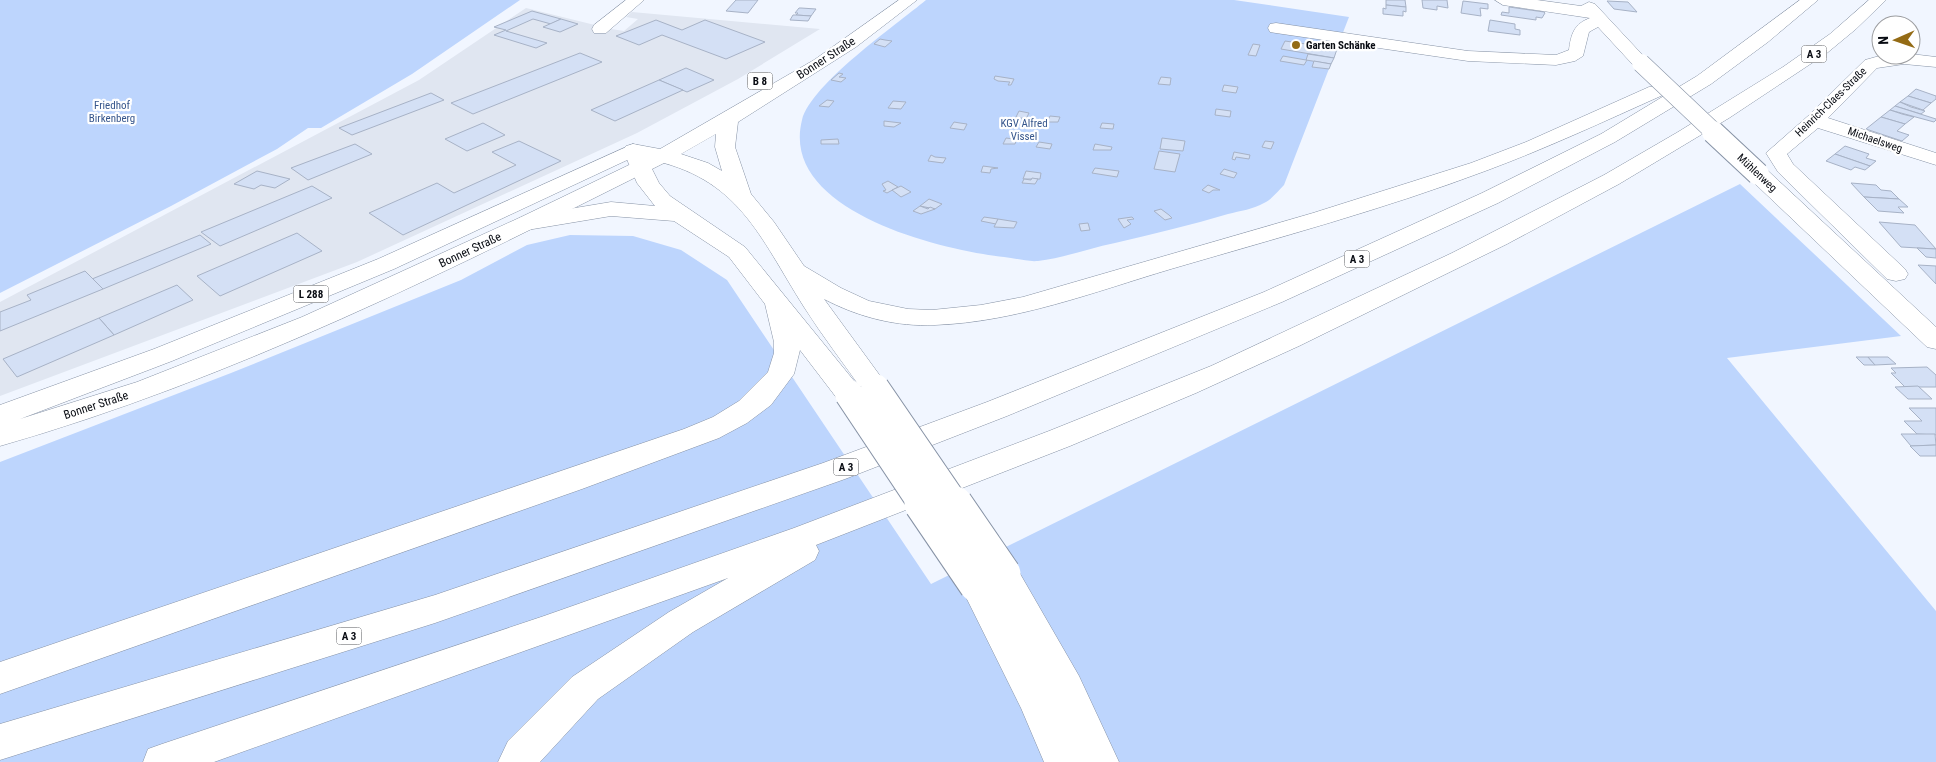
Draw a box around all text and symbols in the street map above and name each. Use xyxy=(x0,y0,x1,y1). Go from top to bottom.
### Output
north arrow xyxy=(1871,15,1921,65)
street label: Bonner Straße xyxy=(794,34,858,82)
text: N xyxy=(1875,36,1891,45)
marker: Garten Schänke xyxy=(1290,39,1302,51)
place label: Garten Schänke xyxy=(1306,39,1376,52)
road number: A 3 xyxy=(1802,46,1826,62)
street label: Heinrich-Claes-Straße xyxy=(1793,65,1869,139)
road number: B 8 xyxy=(748,72,772,90)
park label: Friedhof Birkenberg xyxy=(89,99,135,125)
park label: KGV Alfred Vissel xyxy=(1000,117,1048,143)
street label: Michaelsweg xyxy=(1846,125,1904,155)
street label: Mühlenweg xyxy=(1734,151,1780,195)
street label: Bonner Straße xyxy=(437,229,504,271)
road number: A 3 xyxy=(1344,250,1370,268)
road number: L 288 xyxy=(294,286,328,302)
street label: Bonner Straße xyxy=(62,388,130,422)
road number: A 3 xyxy=(834,458,858,476)
road number: A 3 xyxy=(336,628,362,644)

